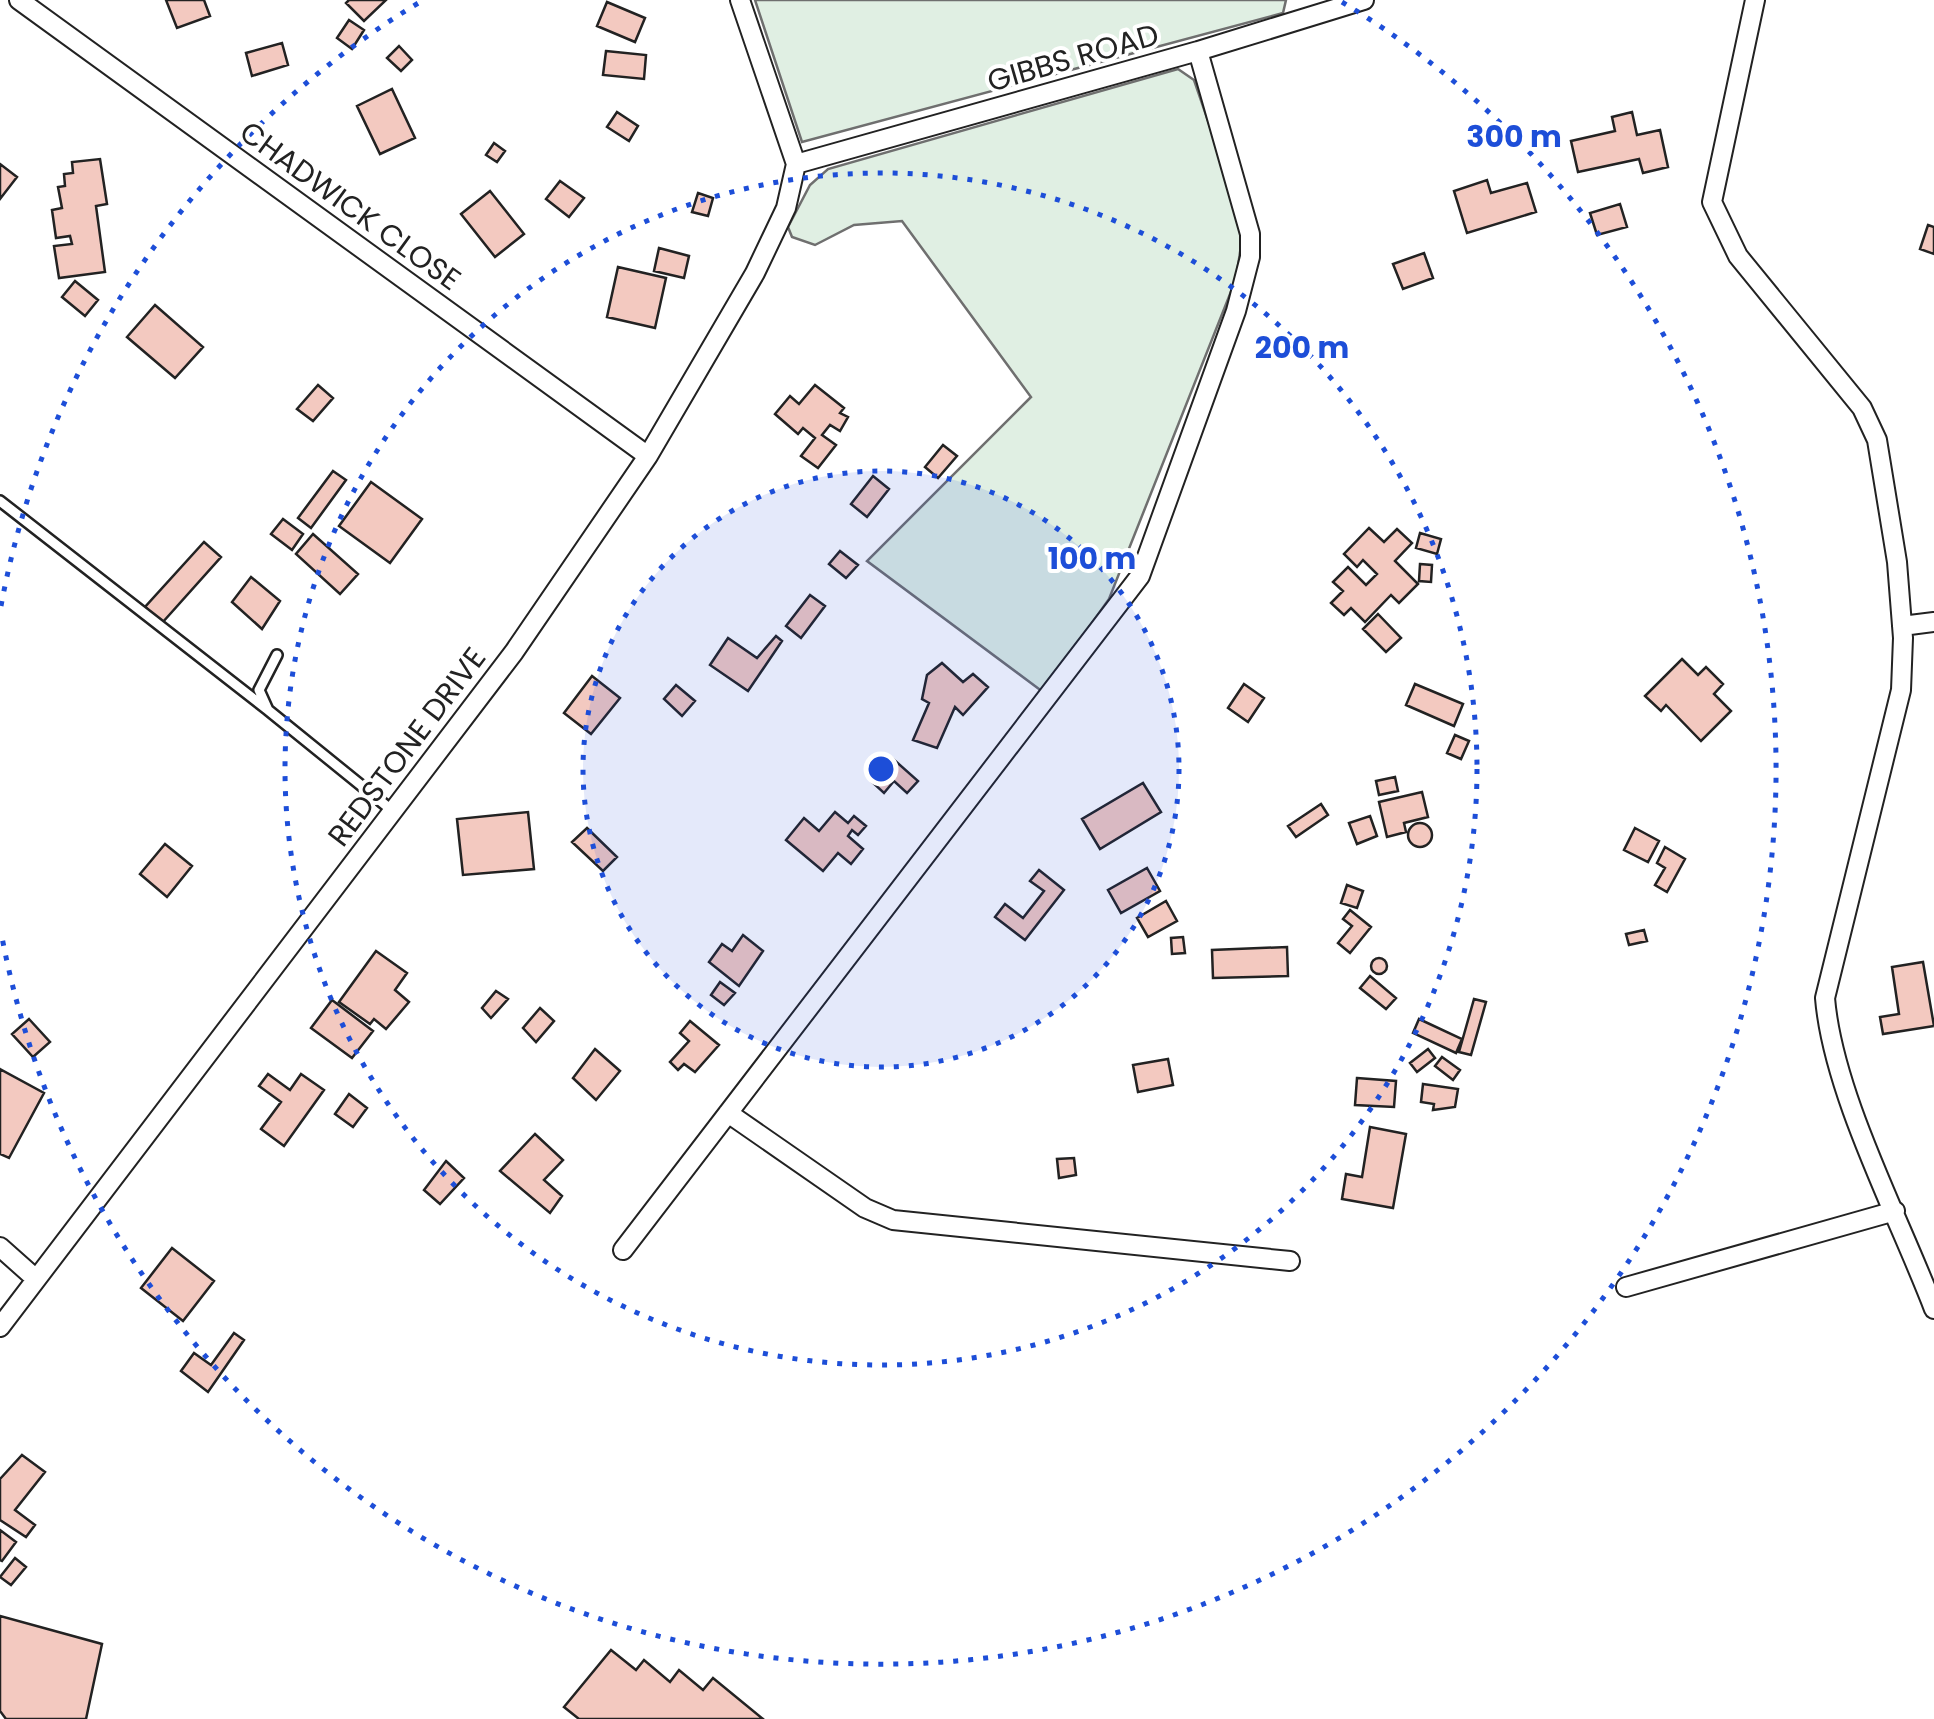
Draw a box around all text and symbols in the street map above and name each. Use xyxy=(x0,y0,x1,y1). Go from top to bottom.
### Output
street label: GIBBS ROAD xyxy=(982,13,1164,102)
street label: CHADWICK CLOSE xyxy=(231,111,470,301)
text: 300 m xyxy=(1466,115,1562,158)
text: 200 m xyxy=(1255,326,1349,369)
text: 100 m xyxy=(1048,537,1136,580)
street label: REDSTONE DRIVE xyxy=(317,638,496,855)
centre of rings xyxy=(863,751,899,787)

